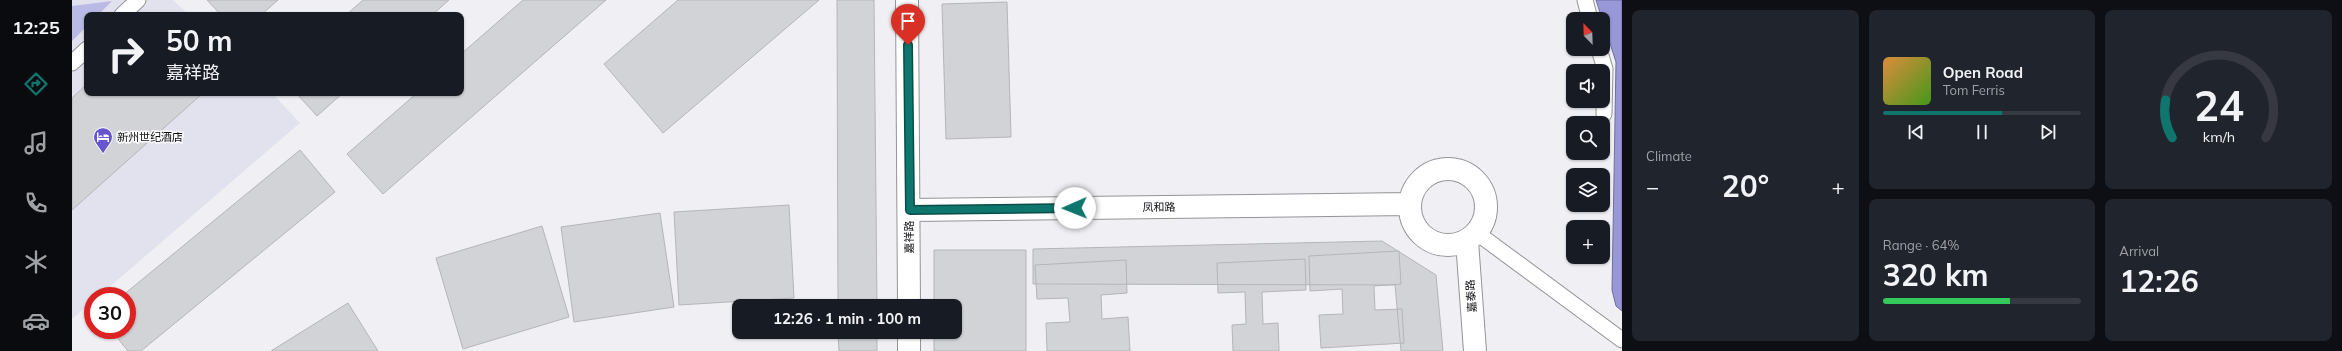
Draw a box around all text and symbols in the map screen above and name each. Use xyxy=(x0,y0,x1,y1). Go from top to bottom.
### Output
pin xyxy=(891,4,925,45)
icon: arrive xyxy=(897,10,919,32)
north arrow xyxy=(1566,12,1610,56)
map controls xyxy=(1566,12,1610,264)
text: 12:25 xyxy=(12,16,60,39)
text: 50 m xyxy=(166,23,232,58)
icon: right xyxy=(100,28,152,80)
text: 嘉祥路 xyxy=(166,61,220,84)
text: Open Road xyxy=(1943,63,2023,82)
button: sound xyxy=(1566,64,1610,108)
icon: directions xyxy=(22,70,50,98)
text: 24 xyxy=(2194,78,2244,130)
text: Tom Ferris xyxy=(1943,82,2005,98)
button: search xyxy=(1566,116,1610,160)
icon: previous xyxy=(1905,121,1927,143)
icon: pause xyxy=(1971,121,1993,143)
icon: next xyxy=(2037,121,2059,143)
hotel icon: 新州世纪酒店 xyxy=(92,126,114,154)
text: km/h xyxy=(2203,127,2235,145)
icon: music xyxy=(22,129,50,157)
place label: 新州世纪酒店 xyxy=(117,130,183,144)
text: Climate xyxy=(1646,148,1692,164)
text: 20° xyxy=(1722,167,1769,205)
button: layers xyxy=(1566,168,1610,212)
text: − xyxy=(1646,173,1659,201)
text: + xyxy=(1831,173,1845,201)
position arrow xyxy=(1054,187,1096,229)
icon: phone xyxy=(22,189,50,217)
street label: 凤和路 xyxy=(1142,200,1176,214)
button: + xyxy=(1566,220,1610,264)
street label: 嘉祥路 xyxy=(902,221,916,254)
text: Range · 64% xyxy=(1883,237,1960,253)
text: Arrival xyxy=(2119,243,2159,259)
icon: climate xyxy=(22,248,50,276)
text: 320 km xyxy=(1883,256,1988,294)
text: 12:26 xyxy=(2119,262,2199,300)
street label: 嘉泰路 xyxy=(1463,279,1479,313)
speed limit sign: 30 xyxy=(84,287,136,339)
icon: car xyxy=(22,307,50,335)
text: 12:26 · 1 min · 100 m xyxy=(773,309,921,328)

